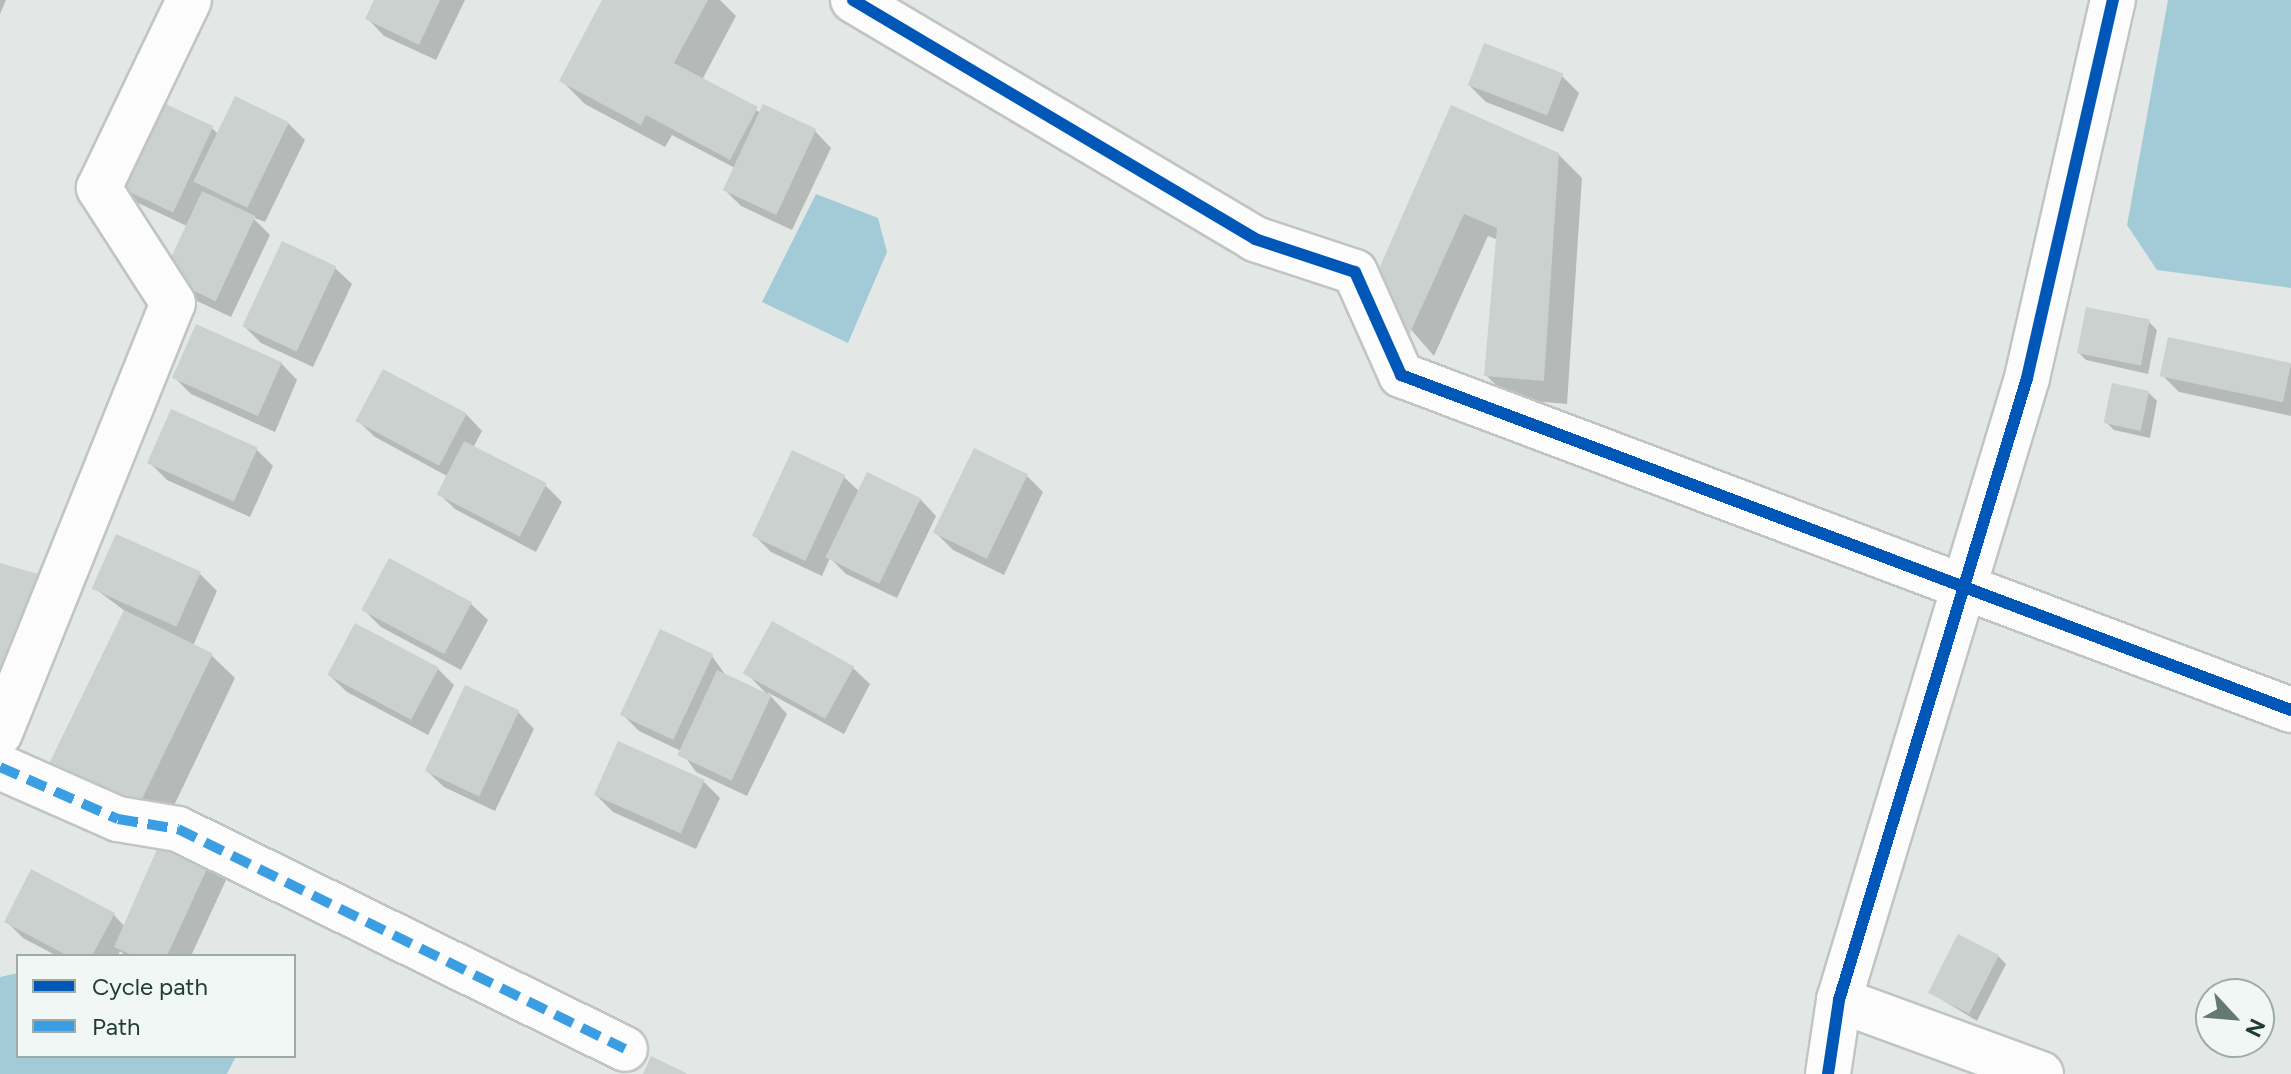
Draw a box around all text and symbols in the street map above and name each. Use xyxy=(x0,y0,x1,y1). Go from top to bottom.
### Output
legend xyxy=(16,954,296,1058)
text: Cycle path xyxy=(92,972,208,1001)
north arrow xyxy=(2195,978,2275,1058)
text: Path xyxy=(92,1012,140,1041)
text: N xyxy=(2239,1014,2271,1041)

